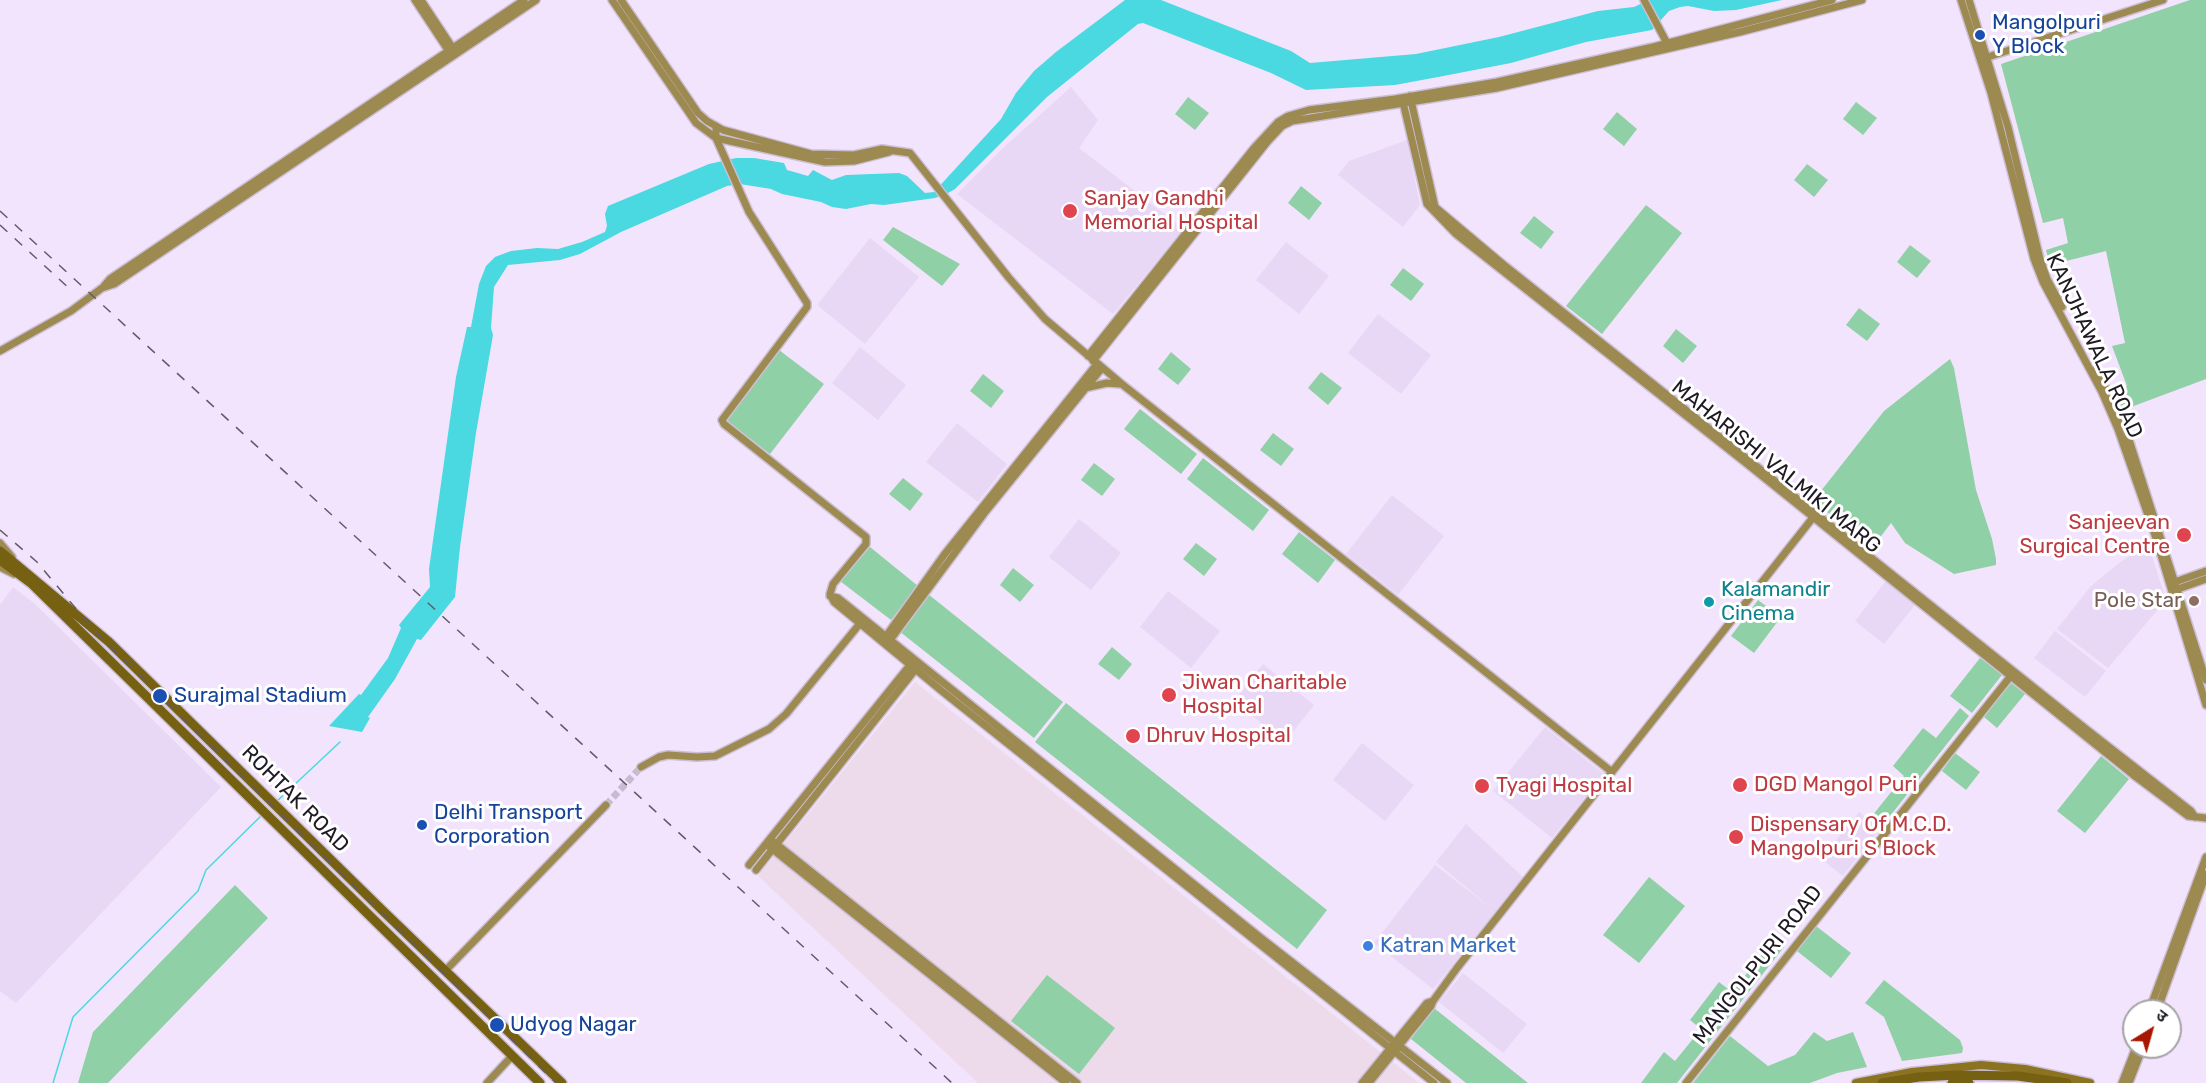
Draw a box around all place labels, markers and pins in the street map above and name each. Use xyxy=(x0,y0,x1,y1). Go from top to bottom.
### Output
place label: Mangolpuri Y Block xyxy=(1992,10,2101,60)
marker: Mangolpuri Y Block xyxy=(1973,28,1987,42)
place label: Sanjay Gandhi Memorial Hospital xyxy=(1084,186,1258,236)
marker: Sanjay Gandhi Memorial Hospital xyxy=(1061,202,1079,220)
place label: Sanjeevan Surgical Centre xyxy=(2019,510,2170,560)
marker: Sanjeevan Surgical Centre xyxy=(2175,526,2193,544)
place label: Kalamandir Cinema xyxy=(1721,577,1830,627)
place label: Pole Star xyxy=(2094,588,2182,614)
marker: Pole Star xyxy=(2187,594,2201,608)
marker: Kalamandir Cinema xyxy=(1702,595,1716,609)
place label: Jiwan Charitable Hospital xyxy=(1182,670,1347,720)
place label: Surajmal Stadium xyxy=(174,683,347,709)
marker: Jiwan Charitable Hospital xyxy=(1160,686,1178,704)
marker: Surajmal Stadium xyxy=(151,687,169,705)
place label: Dhruv Hospital xyxy=(1146,723,1291,749)
marker: Dhruv Hospital xyxy=(1124,727,1142,745)
place label: DGD Mangol Puri xyxy=(1754,772,1917,798)
place label: Tyagi Hospital xyxy=(1496,773,1632,799)
marker: DGD Mangol Puri xyxy=(1731,776,1749,794)
marker: Tyagi Hospital xyxy=(1473,777,1491,795)
place label: Delhi Transport Corporation xyxy=(434,800,582,850)
place label: Dispensary Of M.C.D. Mangolpuri S Block xyxy=(1750,812,1951,862)
marker: Delhi Transport Corporation xyxy=(415,818,429,832)
marker: Dispensary Of M.C.D. Mangolpuri S Block xyxy=(1727,828,1745,846)
place label: Katran Market xyxy=(1380,933,1516,959)
marker: Katran Market xyxy=(1361,939,1375,953)
place label: Udyog Nagar xyxy=(510,1012,636,1038)
marker: Udyog Nagar xyxy=(488,1016,506,1034)

